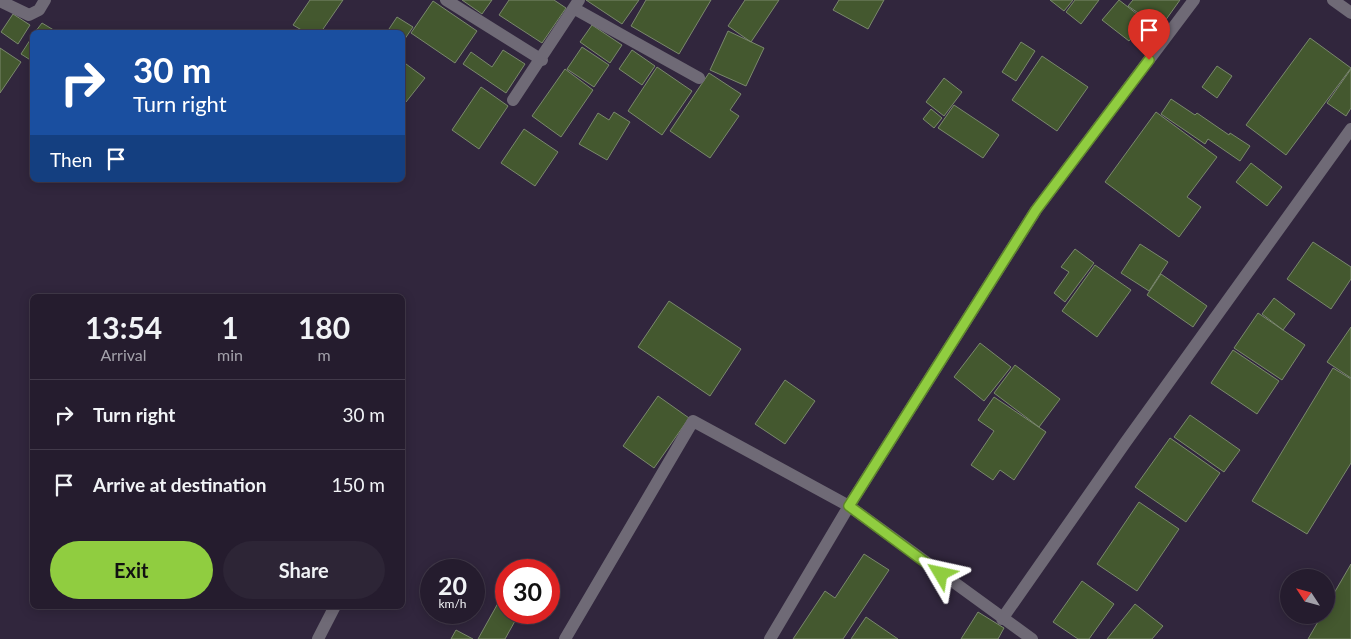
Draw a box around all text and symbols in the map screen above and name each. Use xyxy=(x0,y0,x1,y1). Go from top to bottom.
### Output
pin xyxy=(1128,9,1170,60)
icon: arrive xyxy=(1135,16,1163,44)
text: 30 m xyxy=(133,48,211,90)
icon: right xyxy=(50,50,115,115)
text: Turn right xyxy=(133,90,227,117)
icon: arrive xyxy=(102,145,130,173)
text: Then xyxy=(50,148,92,171)
text: 13:54 xyxy=(85,309,162,345)
text: 1 xyxy=(221,309,239,345)
text: 180 xyxy=(298,309,350,345)
text: Arrival xyxy=(100,345,147,364)
text: min xyxy=(217,345,243,364)
text: m xyxy=(317,345,331,364)
icon: right xyxy=(50,401,78,429)
text: Turn right xyxy=(93,403,175,426)
text: 30 m xyxy=(342,403,385,426)
icon: arrive xyxy=(50,471,78,499)
text: Arrive at destination xyxy=(93,473,266,496)
text: 150 m xyxy=(331,473,385,496)
button: Exit xyxy=(50,541,213,599)
button: Share xyxy=(223,541,385,599)
position arrow xyxy=(914,547,966,599)
speed limit sign: 30 xyxy=(495,559,560,624)
north arrow xyxy=(1280,569,1335,624)
map controls xyxy=(1280,569,1335,624)
text: 20 xyxy=(438,570,467,600)
text: km/h xyxy=(438,596,467,611)

